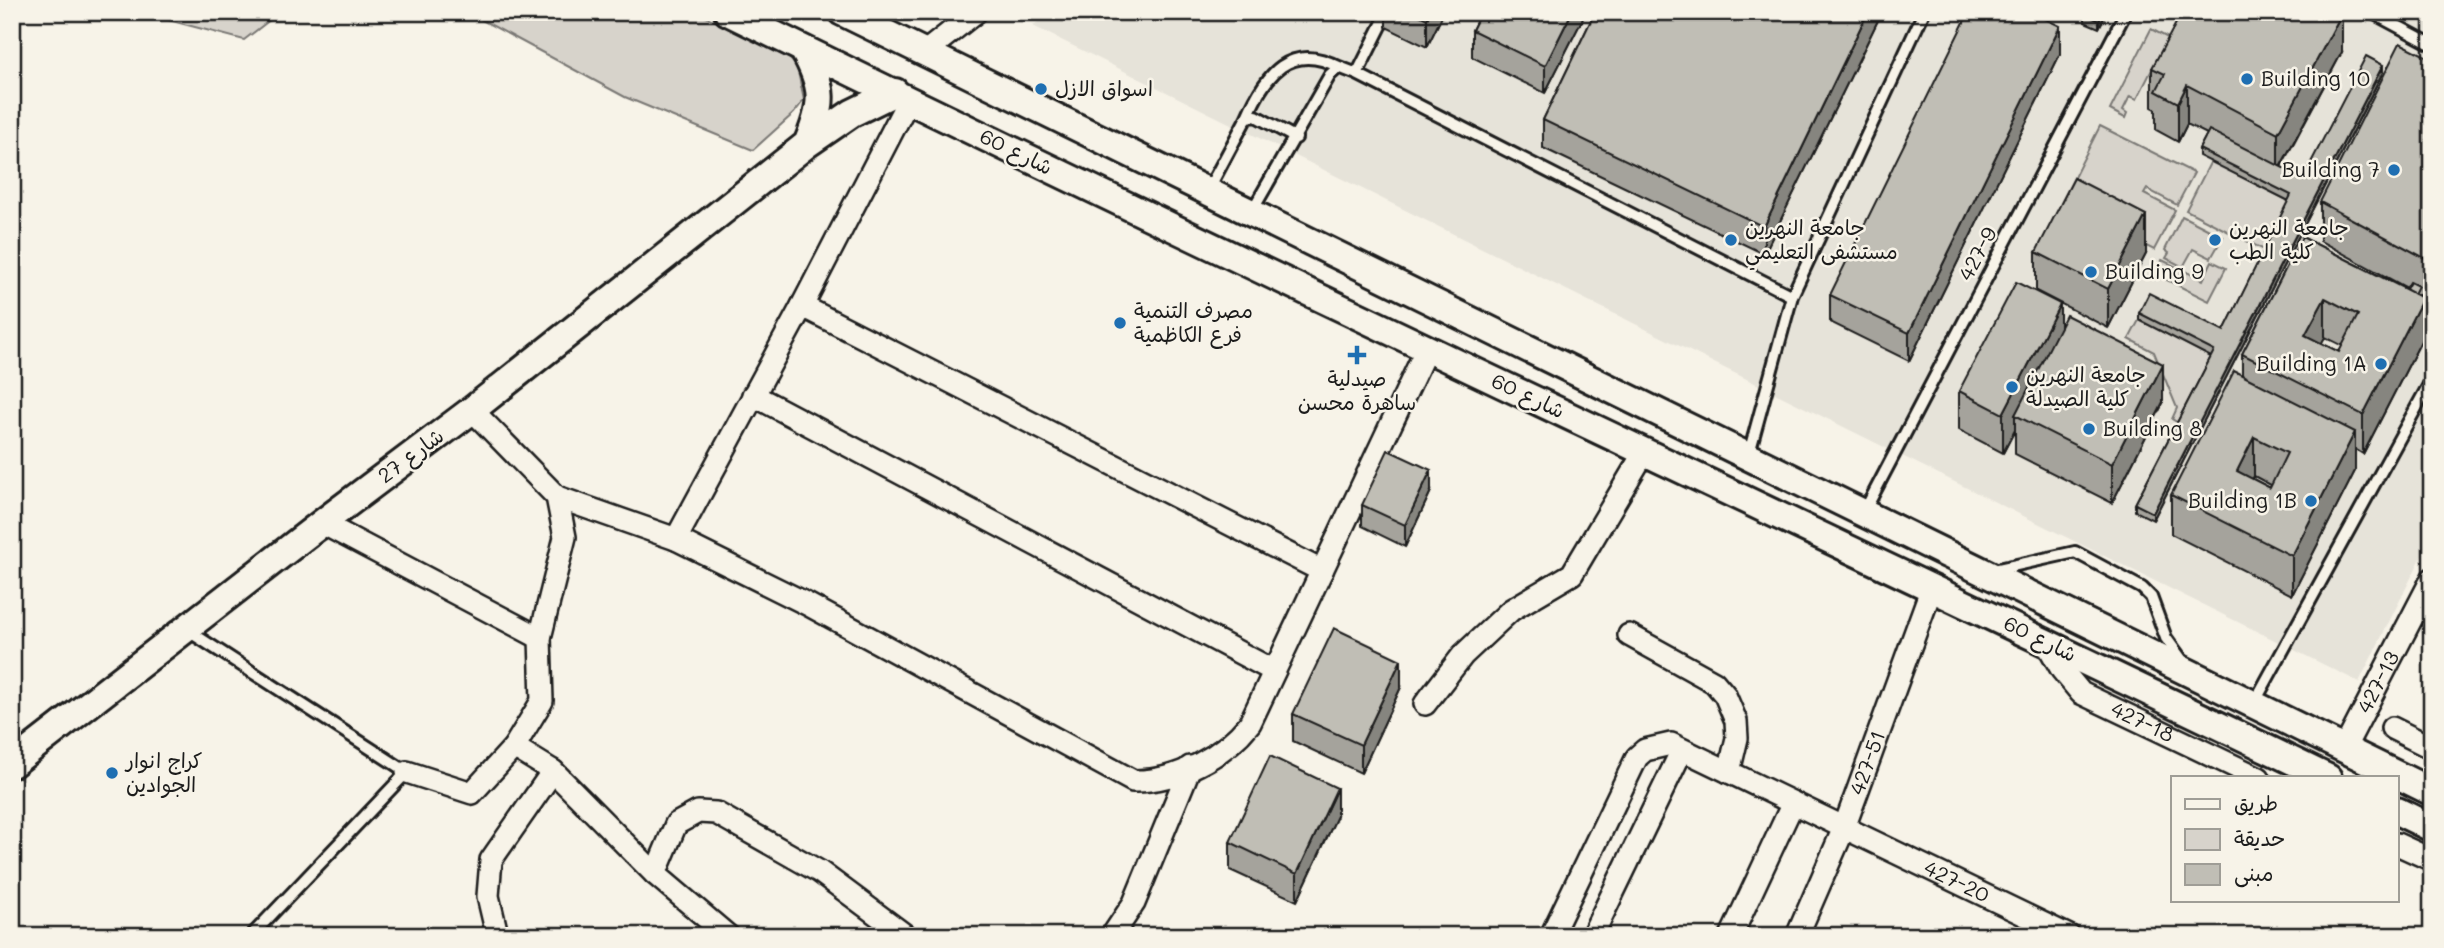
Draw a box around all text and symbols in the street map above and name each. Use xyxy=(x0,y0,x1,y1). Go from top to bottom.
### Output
place label: Building 10 xyxy=(2261,64,2370,91)
marker: Building 10 xyxy=(2239,71,2255,87)
place label: اسواق الازل xyxy=(1055,74,1153,102)
marker: اسواق الازل xyxy=(1033,81,1049,97)
street label: شارع 60 xyxy=(974,121,1058,183)
place label: Building 7 xyxy=(2282,155,2380,182)
marker: Building 7 xyxy=(2386,162,2402,178)
place label: جامعة النهرين مستشفى التعليمي xyxy=(1745,213,1898,271)
place label: جامعة النهرين كلية الطب xyxy=(2229,213,2349,265)
street label: 427-9 xyxy=(1951,222,2002,285)
marker: جامعة النهرين مستشفى التعليمي xyxy=(1723,232,1739,248)
marker: جامعة النهرين كلية الطب xyxy=(2207,232,2223,248)
place label: Building 9 xyxy=(2105,257,2204,284)
marker: Building 9 xyxy=(2083,264,2099,280)
place label: مصرف التنمية فرع الكاظمية xyxy=(1134,296,1253,349)
marker: مصرف التنمية فرع الكاظمية xyxy=(1112,315,1128,331)
marker: صيدلية ساهرة محسن xyxy=(1349,347,1365,363)
place label: Building 1A xyxy=(2257,349,2367,376)
marker: Building 1A xyxy=(2373,356,2389,372)
place label: جامعة النهرين كلية الصيدلة xyxy=(2026,360,2146,411)
place label: صيدلية ساهرة محسن xyxy=(1298,364,1416,415)
street label: شارع 60 xyxy=(1486,366,1570,426)
marker: جامعة النهرين كلية الصيدلة xyxy=(2004,379,2020,395)
place label: Building 8 xyxy=(2103,414,2202,441)
street label: شارع 27 xyxy=(372,421,450,491)
marker: Building 8 xyxy=(2081,421,2097,437)
place label: Building 1B xyxy=(2188,486,2297,513)
marker: Building 1B xyxy=(2303,493,2319,509)
street label: شارع 60 xyxy=(1998,608,2082,670)
street label: 427-13 xyxy=(2350,646,2404,717)
street label: 427-18 xyxy=(2107,694,2179,747)
street label: 427-51 xyxy=(1842,727,1890,798)
place label: كراج انوار الجوادين xyxy=(124,746,203,798)
marker: كراج انوار الجوادين xyxy=(104,765,120,781)
legend xyxy=(2171,776,2398,902)
text: طريق xyxy=(2234,789,2278,816)
text: حديقة xyxy=(2234,824,2285,851)
street label: 427-20 xyxy=(1920,853,1994,908)
text: مبنى xyxy=(2234,859,2273,888)

